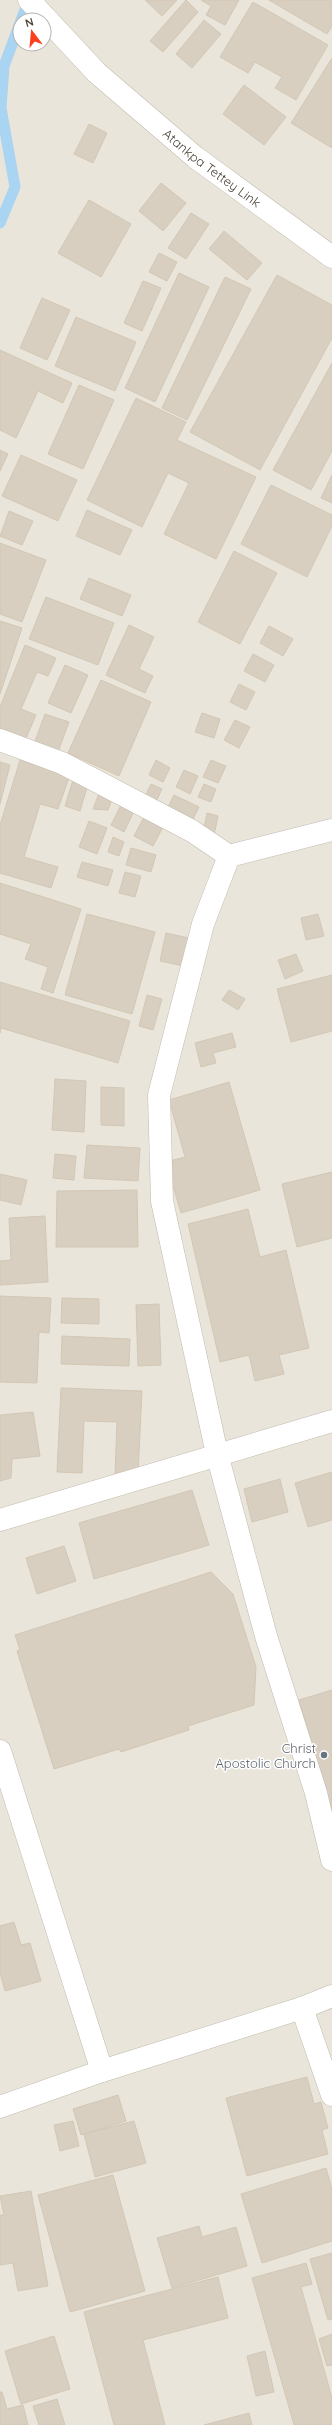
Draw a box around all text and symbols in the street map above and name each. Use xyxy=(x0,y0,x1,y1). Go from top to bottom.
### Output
north arrow xyxy=(12,12,52,52)
text: N xyxy=(23,15,35,30)
street label: Atankpa Tettey Link xyxy=(160,125,264,211)
place label: Christ Apostolic Church xyxy=(215,1740,316,1771)
marker: Christ Apostolic Church xyxy=(319,1750,329,1760)

